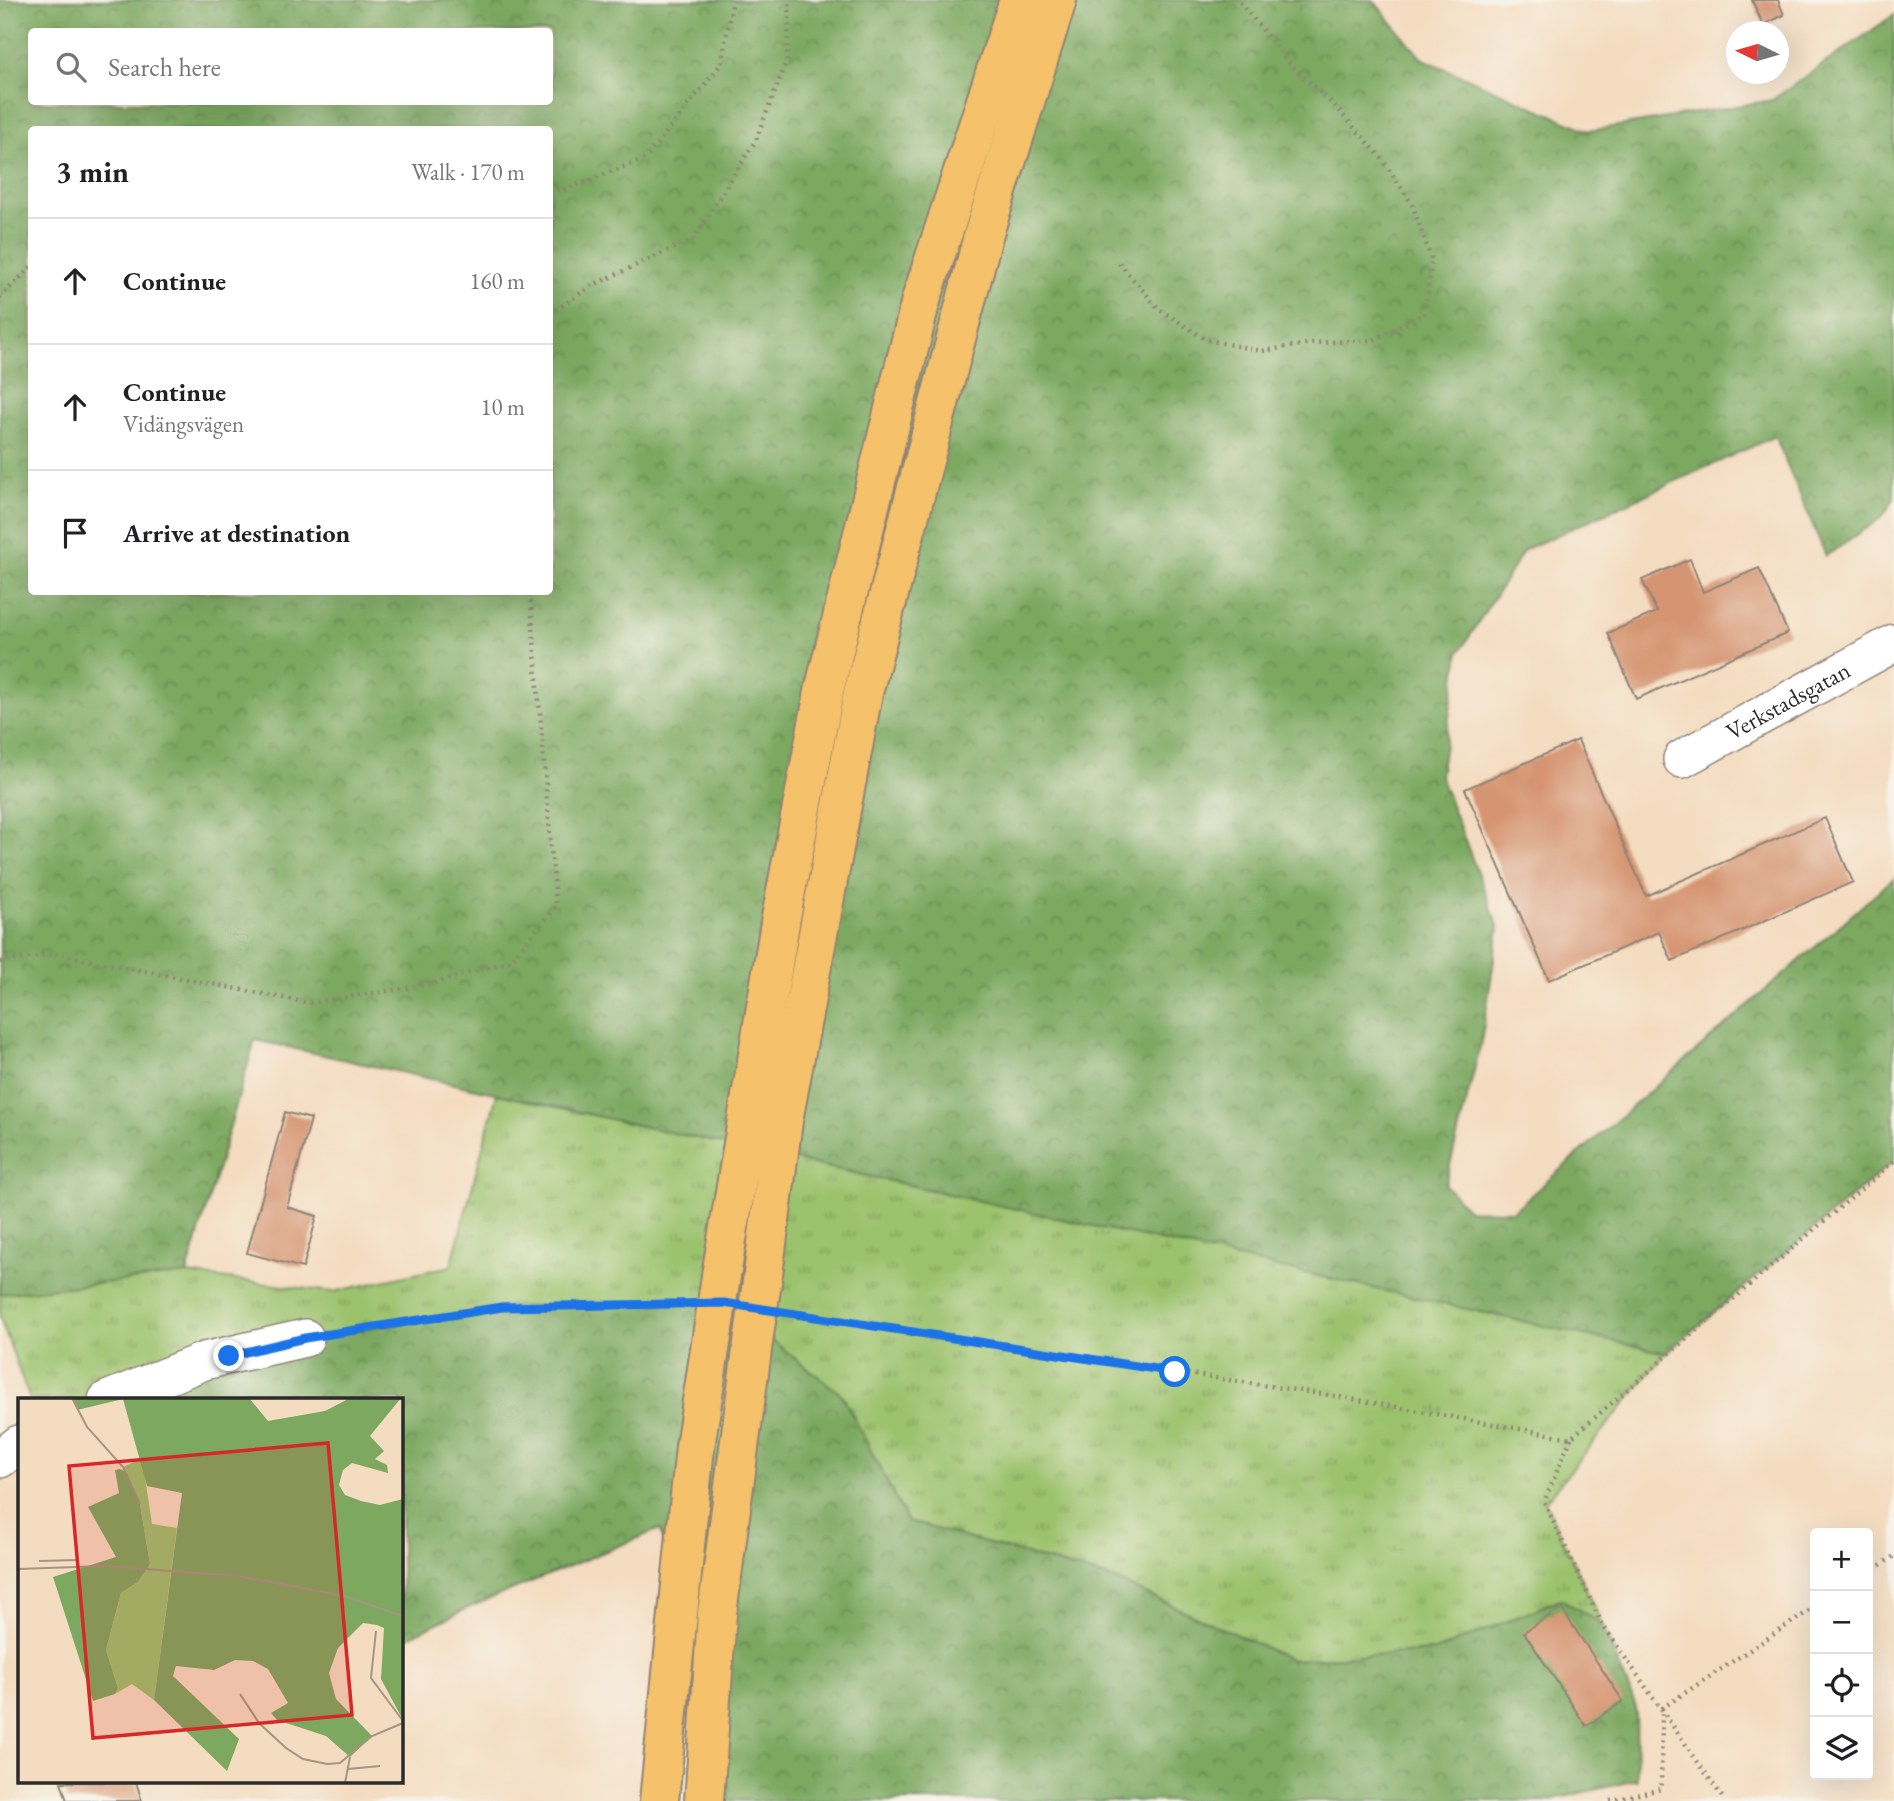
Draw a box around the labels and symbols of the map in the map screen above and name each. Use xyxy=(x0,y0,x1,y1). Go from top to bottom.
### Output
north arrow xyxy=(1726,21,1789,84)
street label: Verkstadsgatan xyxy=(1720,654,1856,747)
route end xyxy=(213,1340,244,1371)
route start xyxy=(1159,1356,1190,1387)
inset map xyxy=(18,1398,402,1784)

